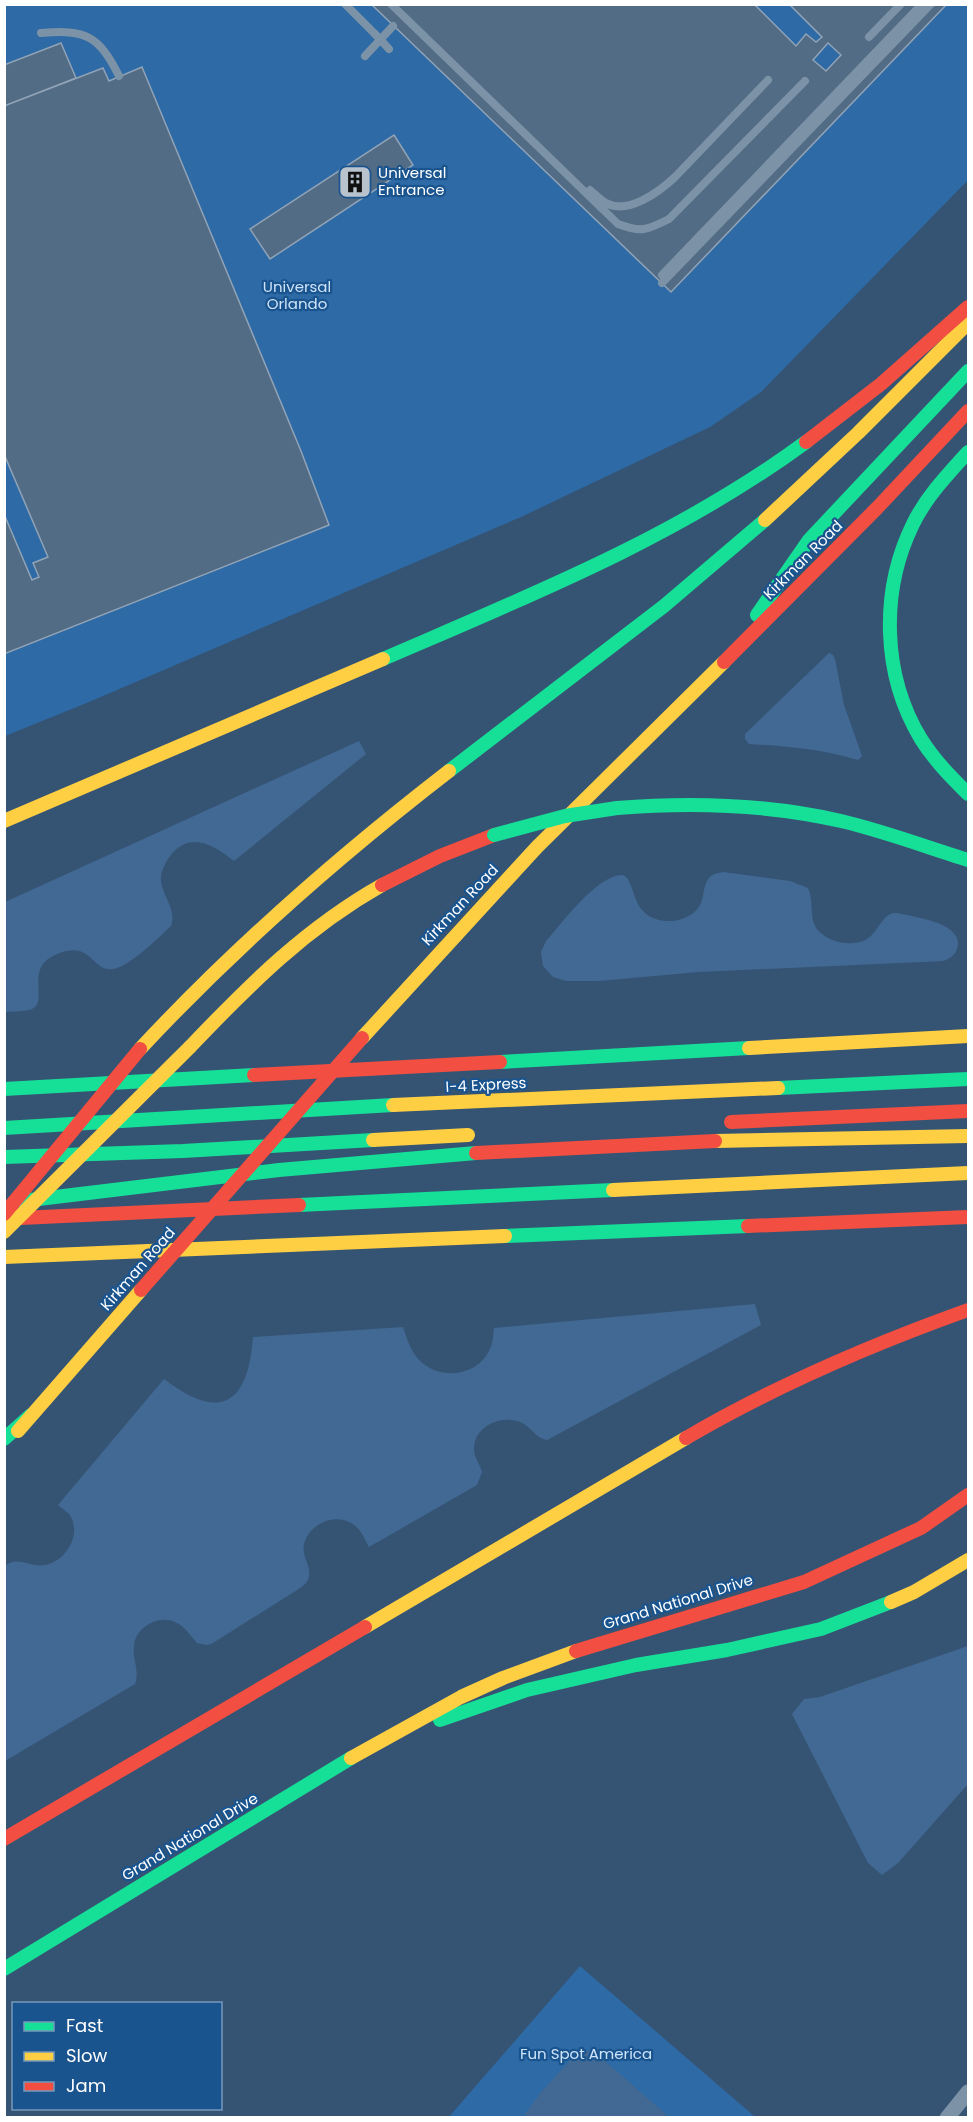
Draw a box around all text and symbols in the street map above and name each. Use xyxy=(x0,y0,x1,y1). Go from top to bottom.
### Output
place label: Universal Entrance xyxy=(378,162,446,200)
building icon: Universal Entrance xyxy=(337,164,373,200)
park label: Universal Orlando xyxy=(263,276,331,314)
street label: Kirkman Road xyxy=(758,515,847,604)
street label: Kirkman Road xyxy=(416,859,503,950)
street label: I-4 Express xyxy=(445,1072,527,1097)
street label: Kirkman Road xyxy=(96,1222,180,1315)
street label: Grand National Drive xyxy=(600,1569,755,1634)
street label: Grand National Drive xyxy=(118,1787,262,1886)
legend xyxy=(12,2002,222,2110)
text: Fast xyxy=(66,2013,103,2038)
text: Slow xyxy=(66,2043,108,2068)
park label: Fun Spot America xyxy=(520,2043,652,2064)
text: Jam xyxy=(66,2073,106,2098)

